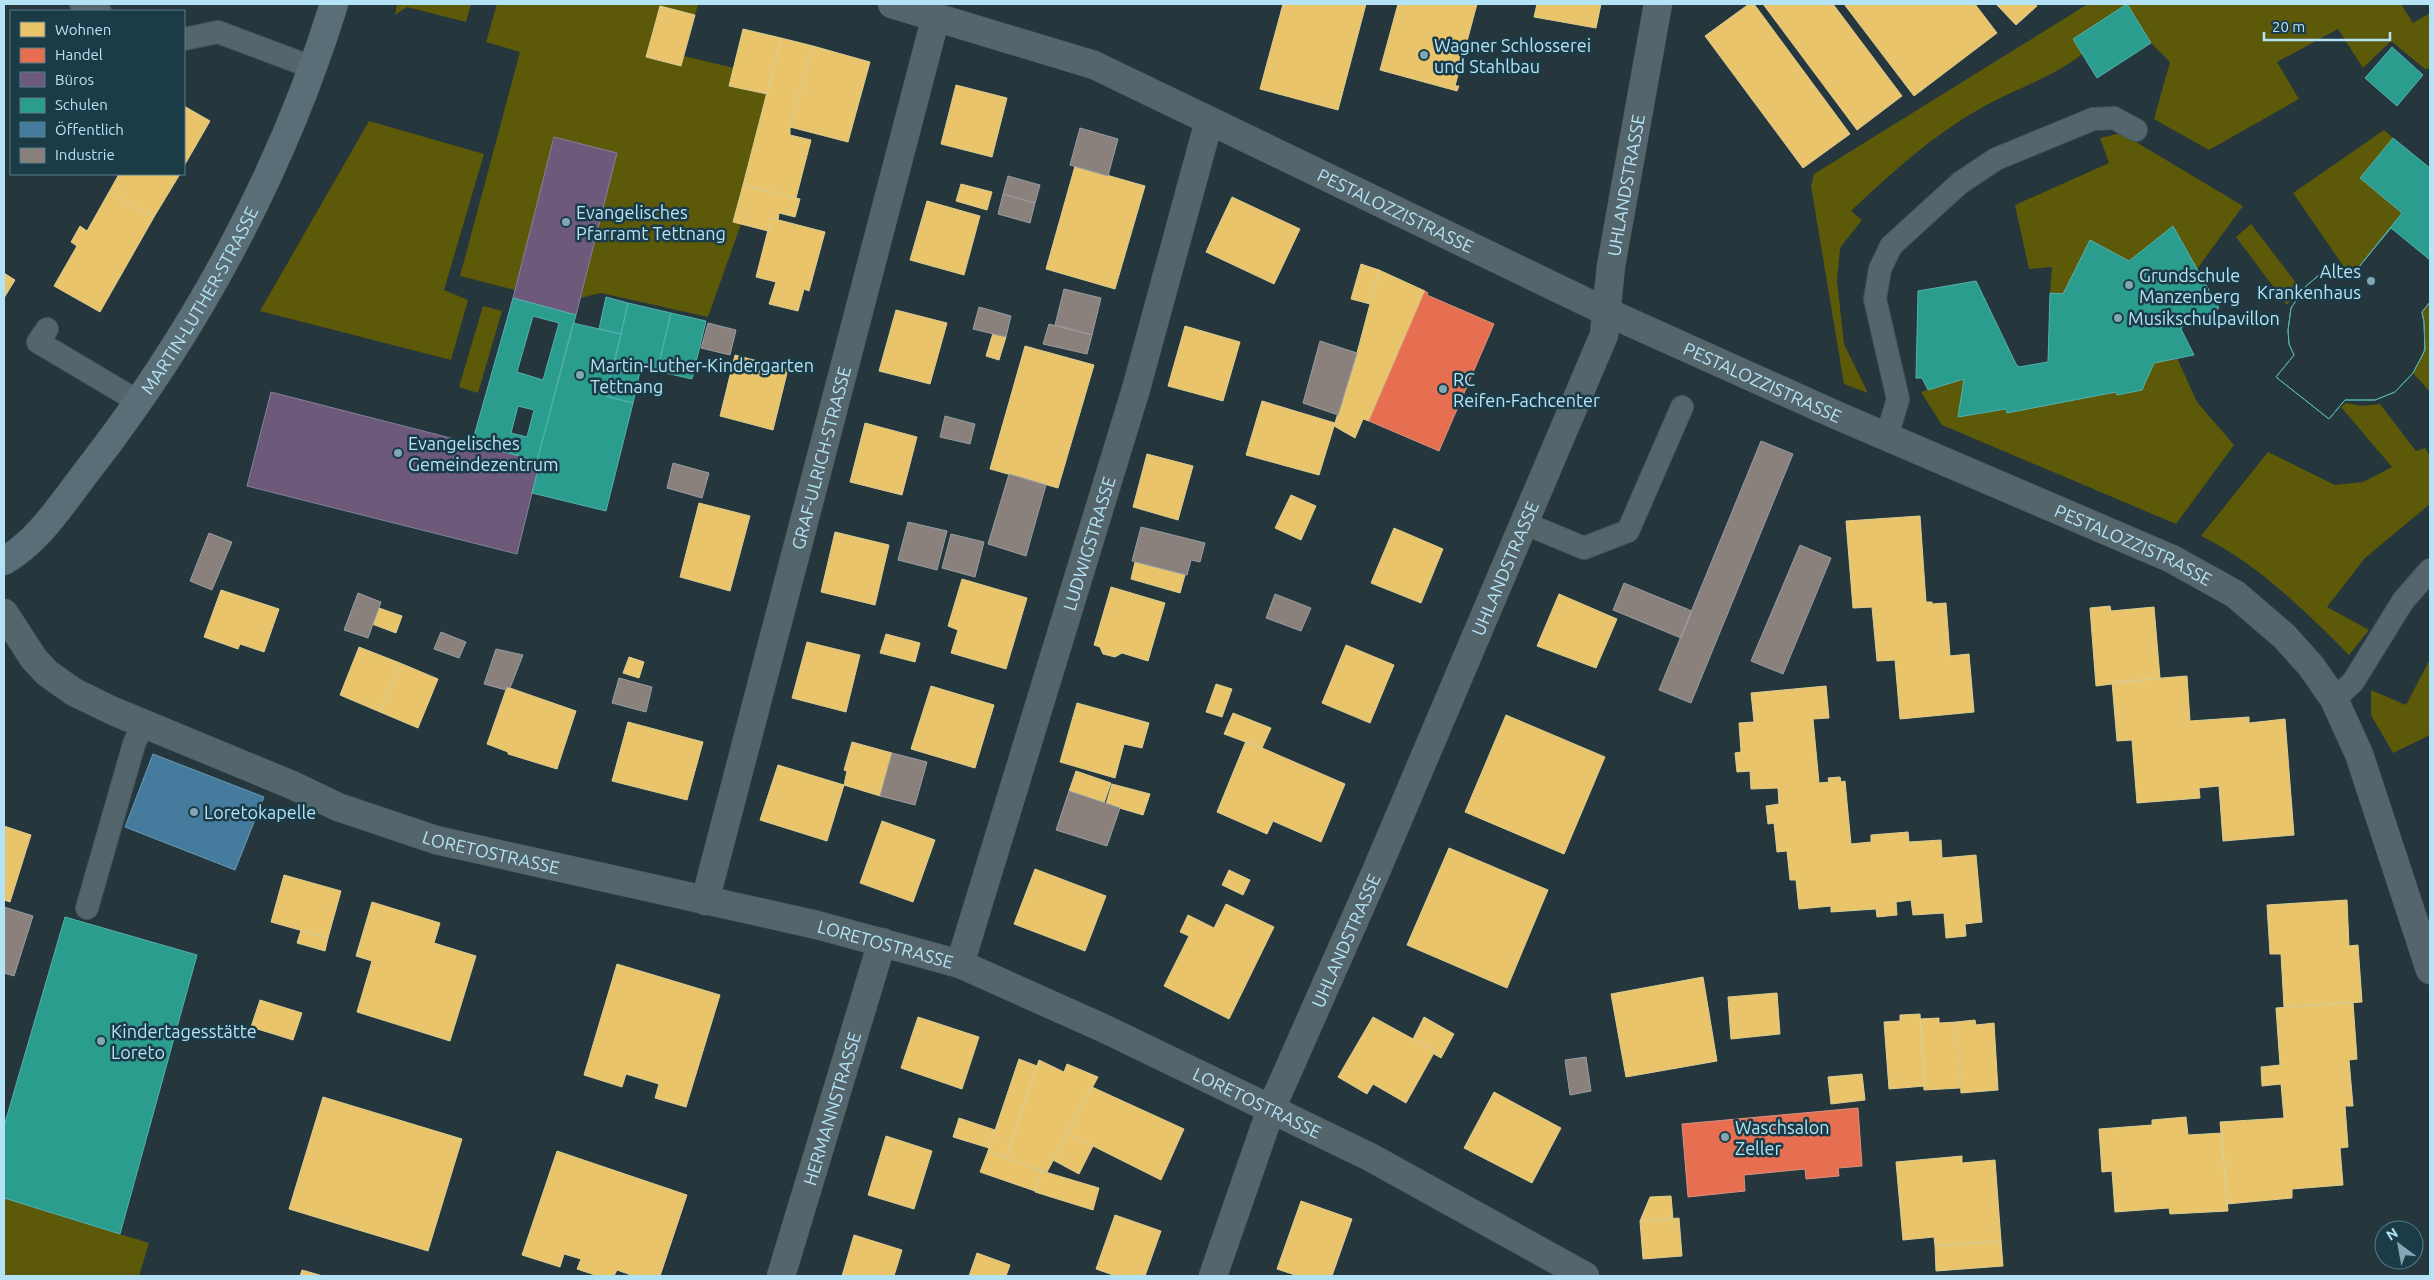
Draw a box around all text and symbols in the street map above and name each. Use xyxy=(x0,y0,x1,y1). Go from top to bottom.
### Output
legend xyxy=(10,10,185,175)
scale bar xyxy=(2264,10,2390,42)
text: 20 m xyxy=(2272,18,2305,35)
text: Wohnen xyxy=(55,21,111,38)
place label: Wagner Schlosserei und Stahlbau xyxy=(1434,35,1591,76)
text: Handel xyxy=(55,46,103,63)
marker: Wagner Schlosserei und Stahlbau xyxy=(1418,49,1430,61)
text: Büros xyxy=(55,71,94,88)
text: Schulen xyxy=(55,96,108,113)
street label: UHLANDSTRASSE xyxy=(1603,112,1648,258)
text: Öffentlich xyxy=(55,121,124,138)
text: Industrie xyxy=(55,146,115,163)
street label: PESTALOZZISTRASSE xyxy=(1315,164,1477,256)
place label: Evangelisches Pfarramt Tettnang xyxy=(576,202,726,243)
street label: MARTIN-LUTHER-STRASSE xyxy=(136,203,262,398)
marker: Evangelisches Pfarramt Tettnang xyxy=(560,216,572,228)
place label: Altes Krankenhaus xyxy=(2257,261,2361,302)
place label: Grundschule Manzenberg xyxy=(2139,265,2240,306)
marker: Altes Krankenhaus xyxy=(2365,275,2377,287)
marker: Grundschule Manzenberg xyxy=(2123,279,2135,291)
place label: Musikschulpavillon xyxy=(2128,308,2280,328)
marker: Musikschulpavillon xyxy=(2112,312,2124,324)
street label: PESTALOZZISTRASSE xyxy=(1681,338,1845,426)
place label: Martin-Luther-Kindergarten Tettnang xyxy=(590,355,814,396)
street label: GRAF-ULRICH-STRASSE xyxy=(787,364,854,552)
marker: Martin-Luther-Kindergarten Tettnang xyxy=(574,369,586,381)
place label: RC Reifen-Fachcenter xyxy=(1453,369,1600,410)
marker: RC Reifen-Fachcenter xyxy=(1437,383,1449,395)
place label: Evangelisches Gemeindezentrum xyxy=(408,433,559,474)
marker: Evangelisches Gemeindezentrum xyxy=(392,447,404,459)
street label: LUDWIGSTRASSE xyxy=(1059,474,1119,613)
street label: UHLANDSTRASSE xyxy=(1467,498,1542,638)
street label: PESTALOZZISTRASSE xyxy=(2052,500,2216,589)
place label: Loretokapelle xyxy=(204,802,316,822)
marker: Loretokapelle xyxy=(188,806,200,818)
street label: LORETOSTRASSE xyxy=(420,826,562,877)
street label: UHLANDSTRASSE xyxy=(1307,871,1384,1010)
street label: LORETOSTRASSE xyxy=(816,916,956,972)
place label: Kindertagesstätte Loreto xyxy=(111,1021,257,1062)
street label: HERMANNSTRASSE xyxy=(799,1029,864,1188)
marker: Kindertagesstätte Loreto xyxy=(95,1035,107,1047)
street label: LORETOSTRASSE xyxy=(1190,1063,1324,1142)
place label: Waschsalon Zeller xyxy=(1735,1117,1830,1158)
marker: Waschsalon Zeller xyxy=(1719,1131,1731,1143)
north arrow xyxy=(2374,1220,2424,1270)
text: N xyxy=(2383,1224,2401,1244)

